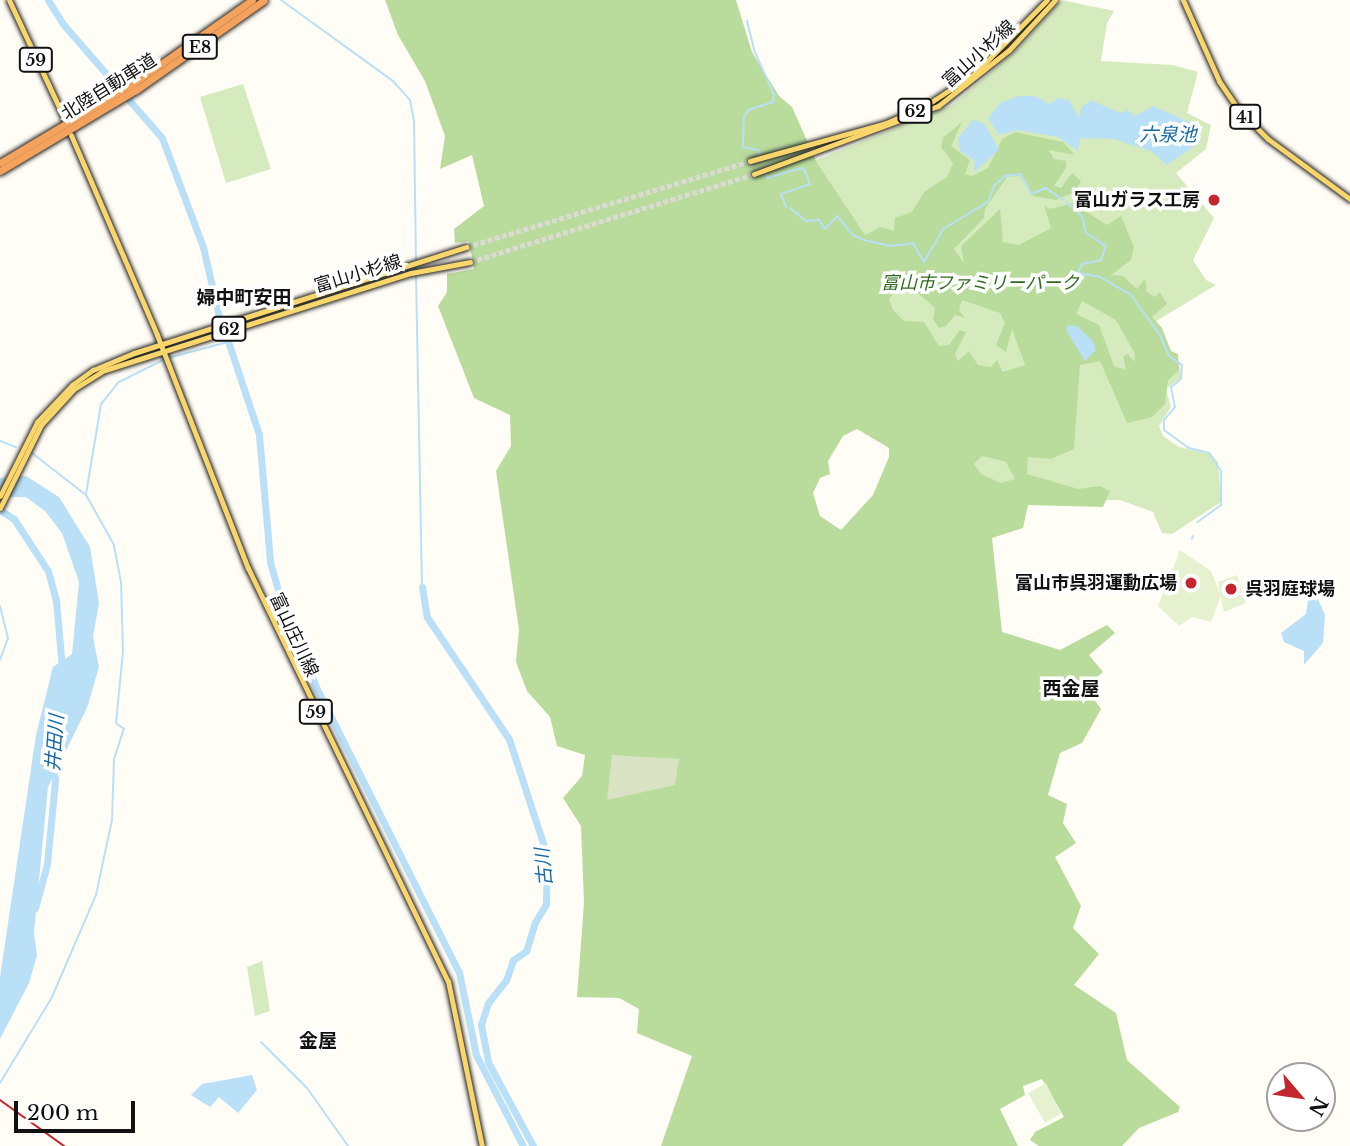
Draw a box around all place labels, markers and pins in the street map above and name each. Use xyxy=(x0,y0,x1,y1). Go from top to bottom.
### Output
place label: 富山ガラス工房 xyxy=(1074,189,1200,211)
marker: 富山ガラス工房 xyxy=(1206,192,1222,208)
place label: 富山市呉羽運動広場 xyxy=(1015,572,1177,594)
marker: 富山市呉羽運動広場 xyxy=(1183,575,1199,591)
place label: 呉羽庭球場 xyxy=(1245,578,1335,600)
marker: 呉羽庭球場 xyxy=(1223,581,1239,597)

